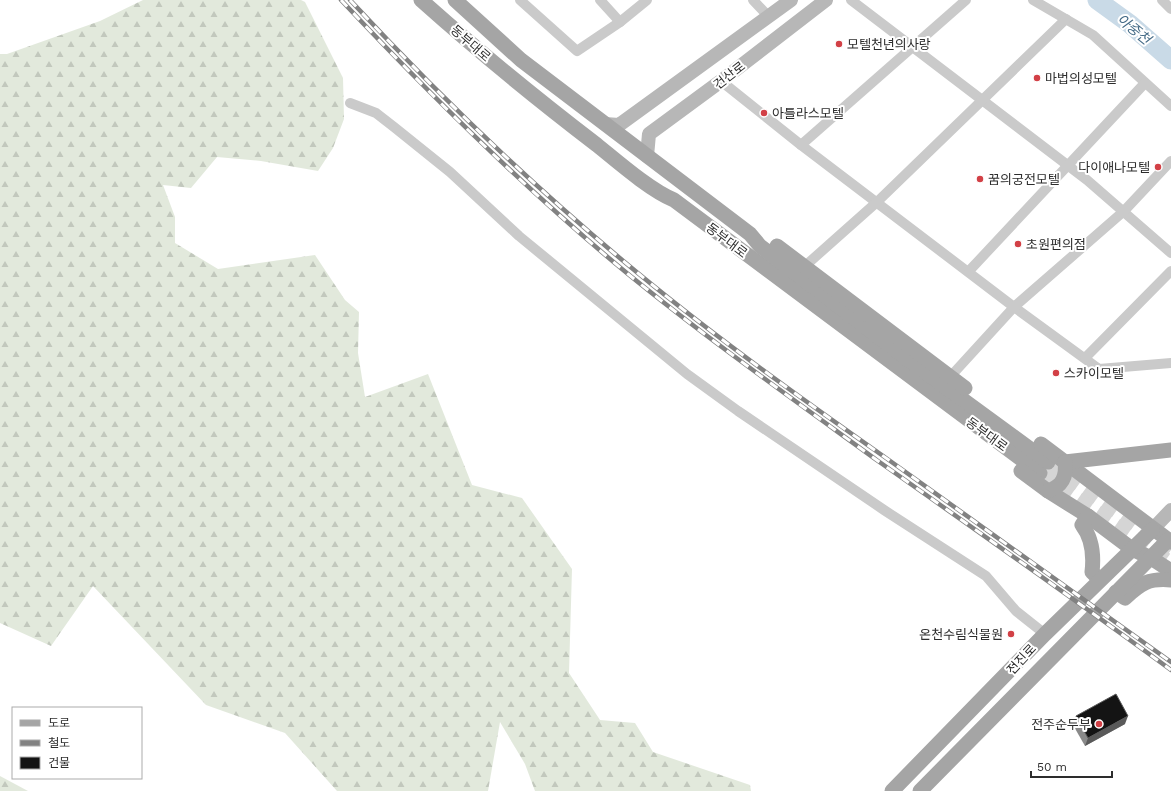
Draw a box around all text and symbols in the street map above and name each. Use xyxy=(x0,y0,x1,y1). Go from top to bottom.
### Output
water label: 아중천 xyxy=(1114,11,1155,48)
street label: 동부대로 xyxy=(448,22,494,65)
place label: 모텔천년의사랑 xyxy=(847,37,931,52)
marker: 모텔천년의사랑 xyxy=(834,39,844,49)
street label: 건산로 xyxy=(711,58,748,92)
place label: 마법의성모텔 xyxy=(1045,71,1117,86)
marker: 마법의성모텔 xyxy=(1032,73,1042,83)
place label: 아틀라스모텔 xyxy=(772,106,844,121)
marker: 아틀라스모텔 xyxy=(759,108,769,118)
place label: 다이애나모텔 xyxy=(1078,160,1150,175)
marker: 다이애나모텔 xyxy=(1153,162,1163,172)
place label: 꿈의궁전모텔 xyxy=(988,172,1060,187)
marker: 꿈의궁전모텔 xyxy=(975,174,985,184)
street label: 동부대로 xyxy=(703,220,750,261)
place label: 초원편의점 xyxy=(1026,237,1086,252)
marker: 초원편의점 xyxy=(1013,239,1023,249)
place label: 스카이모텔 xyxy=(1064,366,1124,381)
marker: 스카이모텔 xyxy=(1051,368,1061,378)
street label: 동부대로 xyxy=(963,414,1010,455)
place label: 온천수림식물원 xyxy=(919,627,1003,642)
marker: 온천수림식물원 xyxy=(1006,629,1016,639)
street label: 전진로 xyxy=(1004,641,1039,678)
legend xyxy=(12,707,142,779)
text: 도로 xyxy=(48,716,70,730)
place label: 전주순두부 xyxy=(1031,717,1091,732)
marker: 전주순두부 xyxy=(1094,719,1104,729)
text: 철도 xyxy=(48,736,70,750)
scale bar xyxy=(1031,753,1112,779)
text: 건물 xyxy=(48,756,70,770)
text: 50 m xyxy=(1037,760,1067,774)

